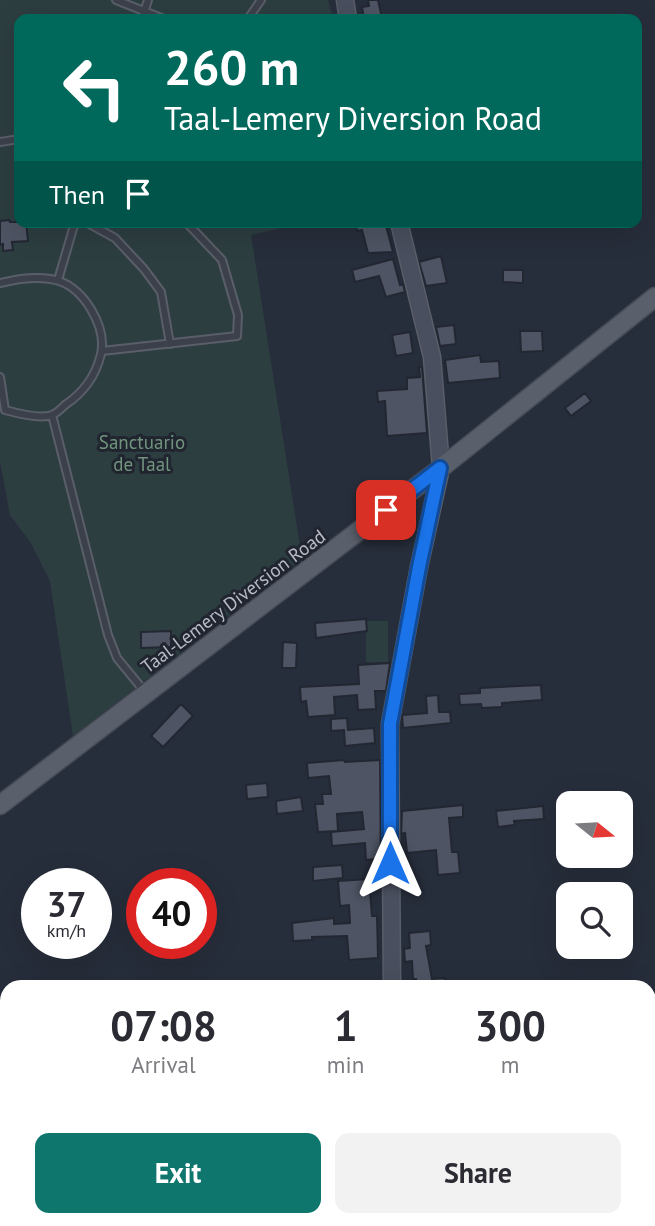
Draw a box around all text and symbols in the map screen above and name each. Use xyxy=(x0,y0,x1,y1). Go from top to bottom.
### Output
text: 260 m xyxy=(164,35,299,99)
icon: left xyxy=(49,42,140,133)
text: Taal-Lemery Diversion Road xyxy=(164,97,542,139)
icon: arrive xyxy=(119,175,157,213)
text: Then xyxy=(49,178,105,211)
park label: Sanctuario de Taal xyxy=(99,430,185,476)
pin xyxy=(356,480,416,540)
icon: arrive xyxy=(367,491,405,529)
street label: Taal-Lemery Diversion Road xyxy=(136,524,330,678)
north arrow xyxy=(556,791,634,868)
map controls xyxy=(556,791,633,959)
position arrow xyxy=(353,826,427,900)
speed limit sign: 40 xyxy=(126,868,217,959)
text: 37 xyxy=(47,881,86,927)
button: search xyxy=(556,882,633,959)
text: km/h xyxy=(47,919,86,942)
text: 07:08 xyxy=(110,998,217,1053)
text: 1 xyxy=(334,998,357,1053)
text: 300 xyxy=(474,998,546,1053)
text: Arrival xyxy=(131,1050,196,1079)
text: min xyxy=(327,1050,364,1079)
text: m xyxy=(501,1050,519,1079)
button: Exit xyxy=(35,1133,321,1213)
button: Share xyxy=(335,1133,621,1213)

